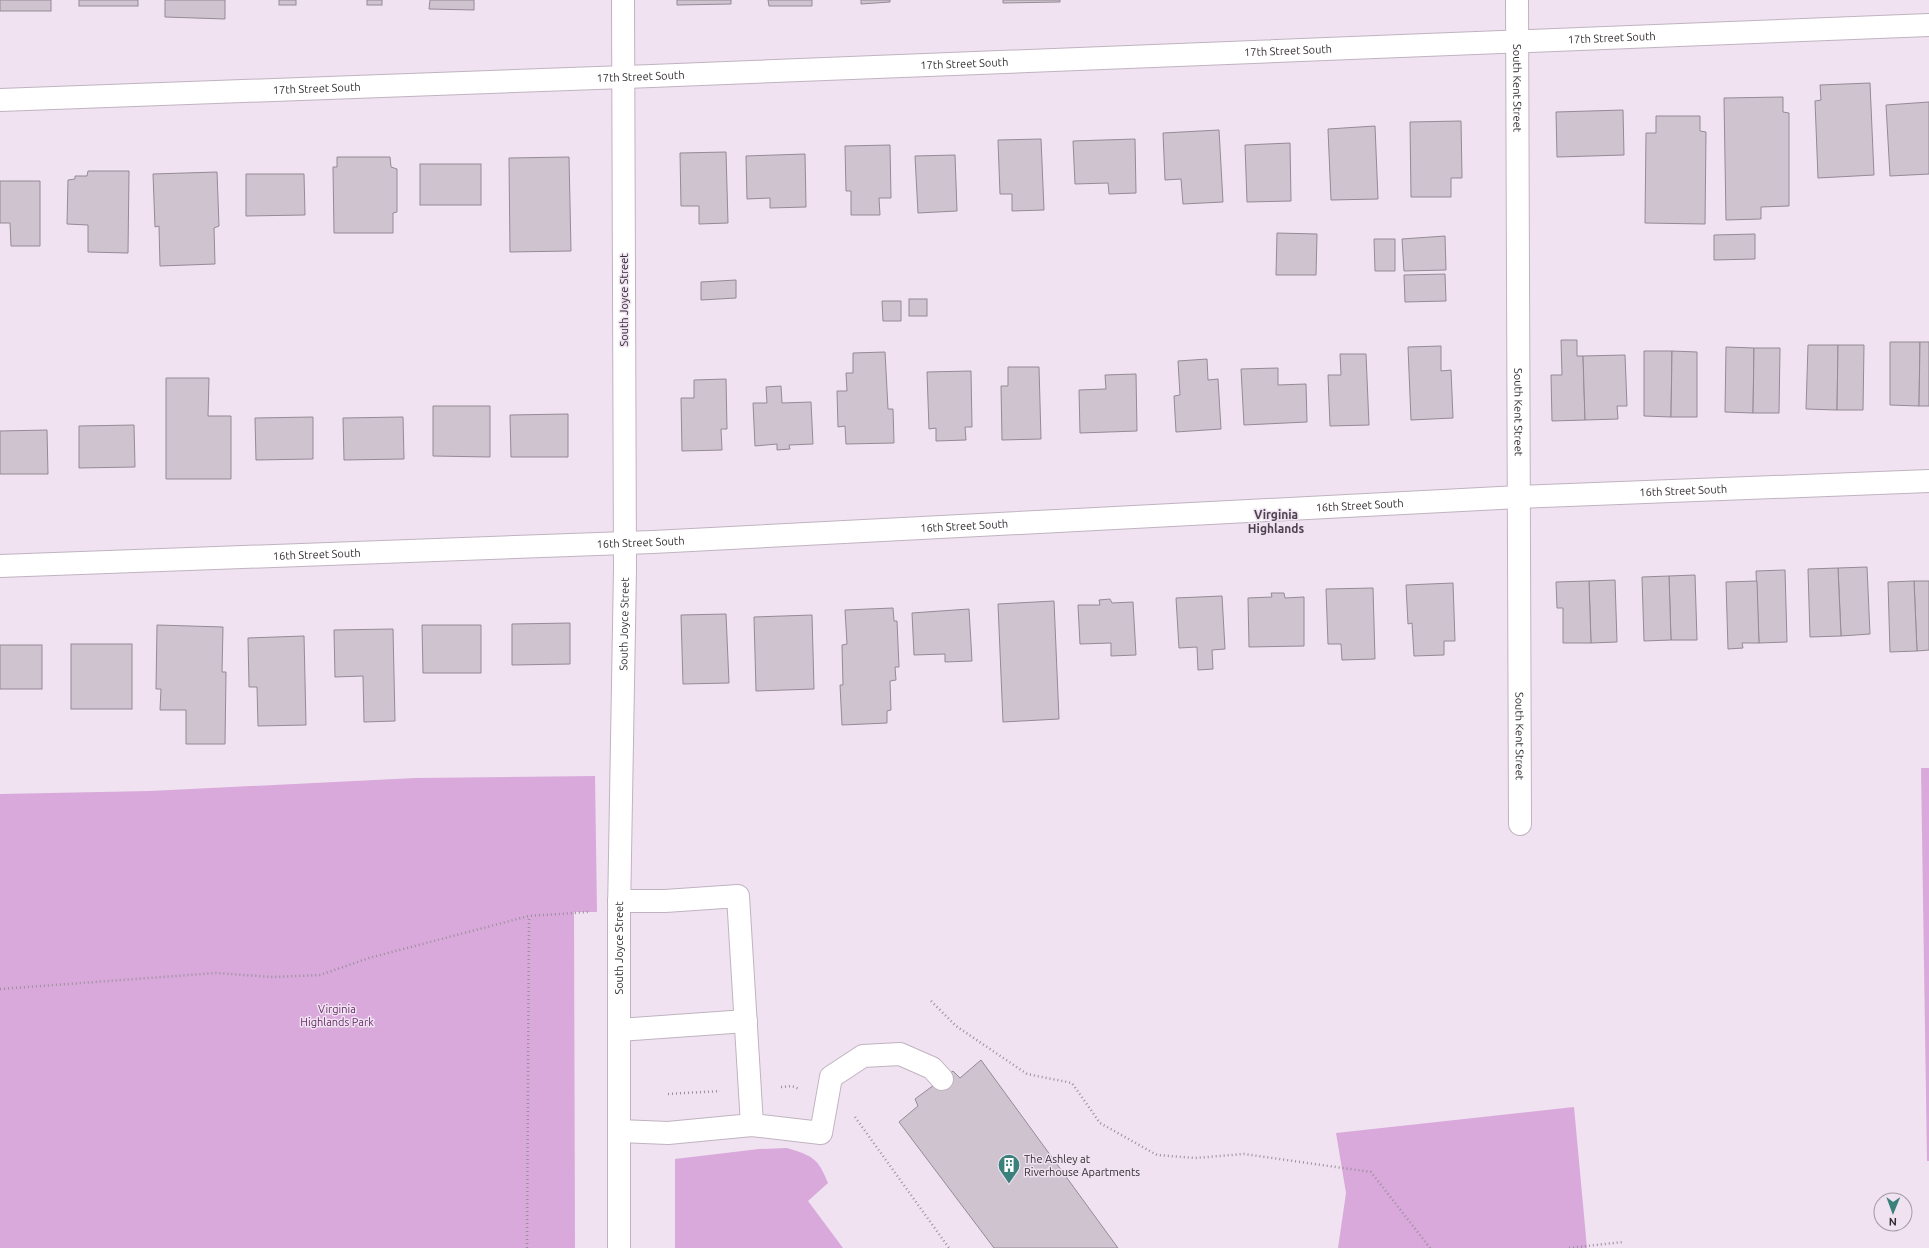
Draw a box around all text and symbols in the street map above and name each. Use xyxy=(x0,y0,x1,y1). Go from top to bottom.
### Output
street label: 17th Street South xyxy=(1568,30,1656,45)
street label: 17th Street South xyxy=(1244,43,1332,58)
street label: South Kent Street xyxy=(1511,44,1523,133)
street label: 17th Street South xyxy=(920,56,1008,71)
street label: 17th Street South xyxy=(596,69,685,84)
street label: 17th Street South xyxy=(273,81,361,96)
street label: South Joyce Street xyxy=(618,253,630,347)
street label: South Kent Street xyxy=(1512,368,1525,457)
street label: 16th Street South xyxy=(1639,483,1727,498)
street label: 16th Street South xyxy=(1315,497,1404,514)
district label: Virginia Highlands xyxy=(1248,508,1304,535)
street label: 16th Street South xyxy=(920,518,1008,534)
street label: 16th Street South xyxy=(596,534,685,550)
street label: 16th Street South xyxy=(273,547,361,562)
street label: South Joyce Street xyxy=(617,577,631,671)
street label: South Kent Street xyxy=(1514,692,1526,781)
street label: South Joyce Street xyxy=(613,901,625,995)
park label: Virginia Highlands Park xyxy=(300,1003,374,1028)
building icon: The Ashley at Riverhouse Apartments xyxy=(996,1152,1022,1185)
place label: The Ashley at Riverhouse Apartments xyxy=(1024,1153,1140,1178)
north arrow xyxy=(1873,1192,1913,1232)
text: N xyxy=(1889,1216,1897,1228)

